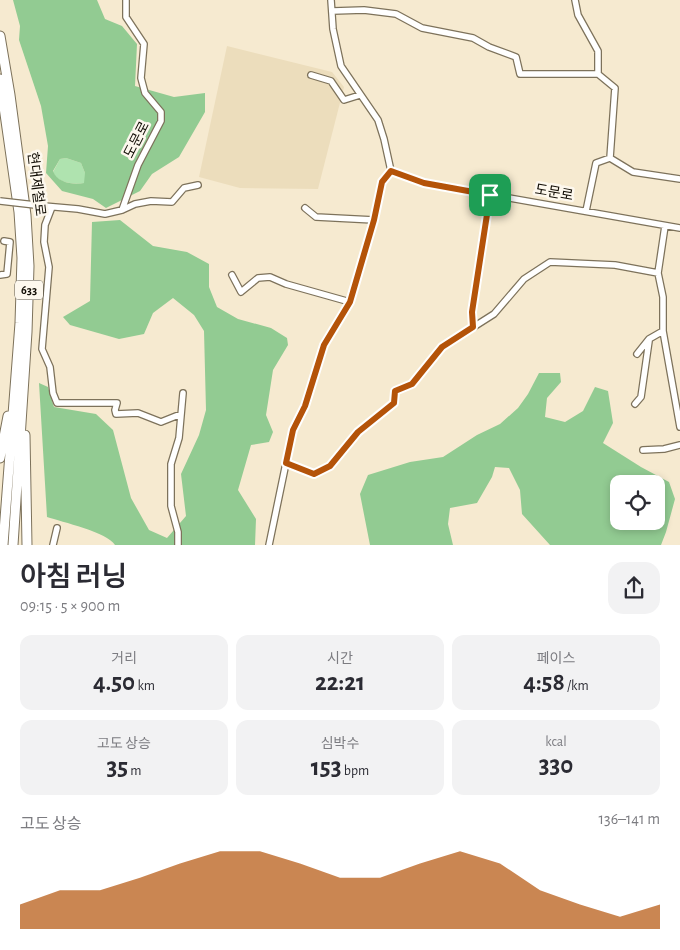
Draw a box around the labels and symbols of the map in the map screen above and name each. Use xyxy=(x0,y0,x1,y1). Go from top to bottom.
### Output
street label: 도문로 xyxy=(122,120,152,160)
street label: 현대제철로 xyxy=(25,151,49,217)
pin xyxy=(469,174,511,216)
street label: 도문로 xyxy=(534,183,574,203)
road number: 633 xyxy=(15,280,43,300)

